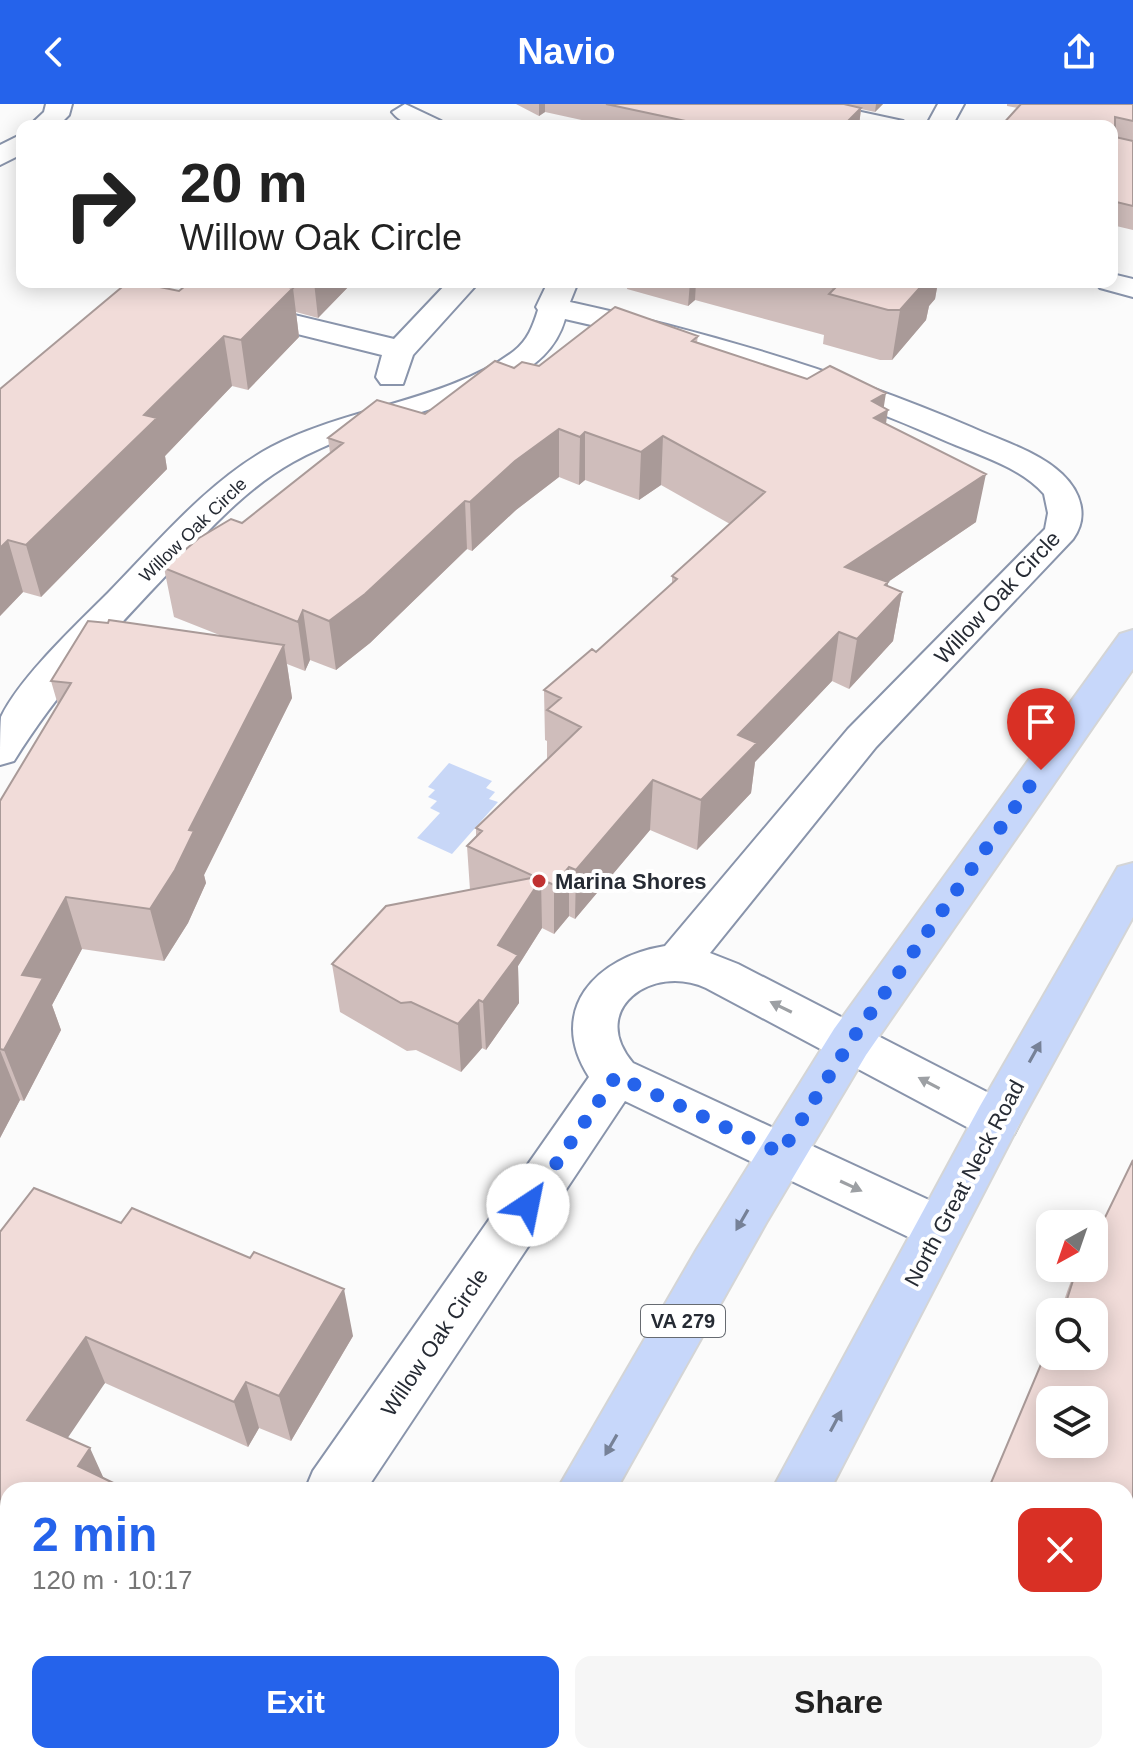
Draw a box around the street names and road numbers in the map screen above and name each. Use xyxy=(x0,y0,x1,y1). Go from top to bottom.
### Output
street label: Willow Oak Circle xyxy=(135,474,251,586)
street label: Willow Oak Circle xyxy=(929,526,1065,669)
street label: North Great Neck Road xyxy=(899,1076,1029,1291)
street label: Willow Oak Circle xyxy=(376,1264,493,1421)
road number: VA 279 xyxy=(641,1305,725,1337)

